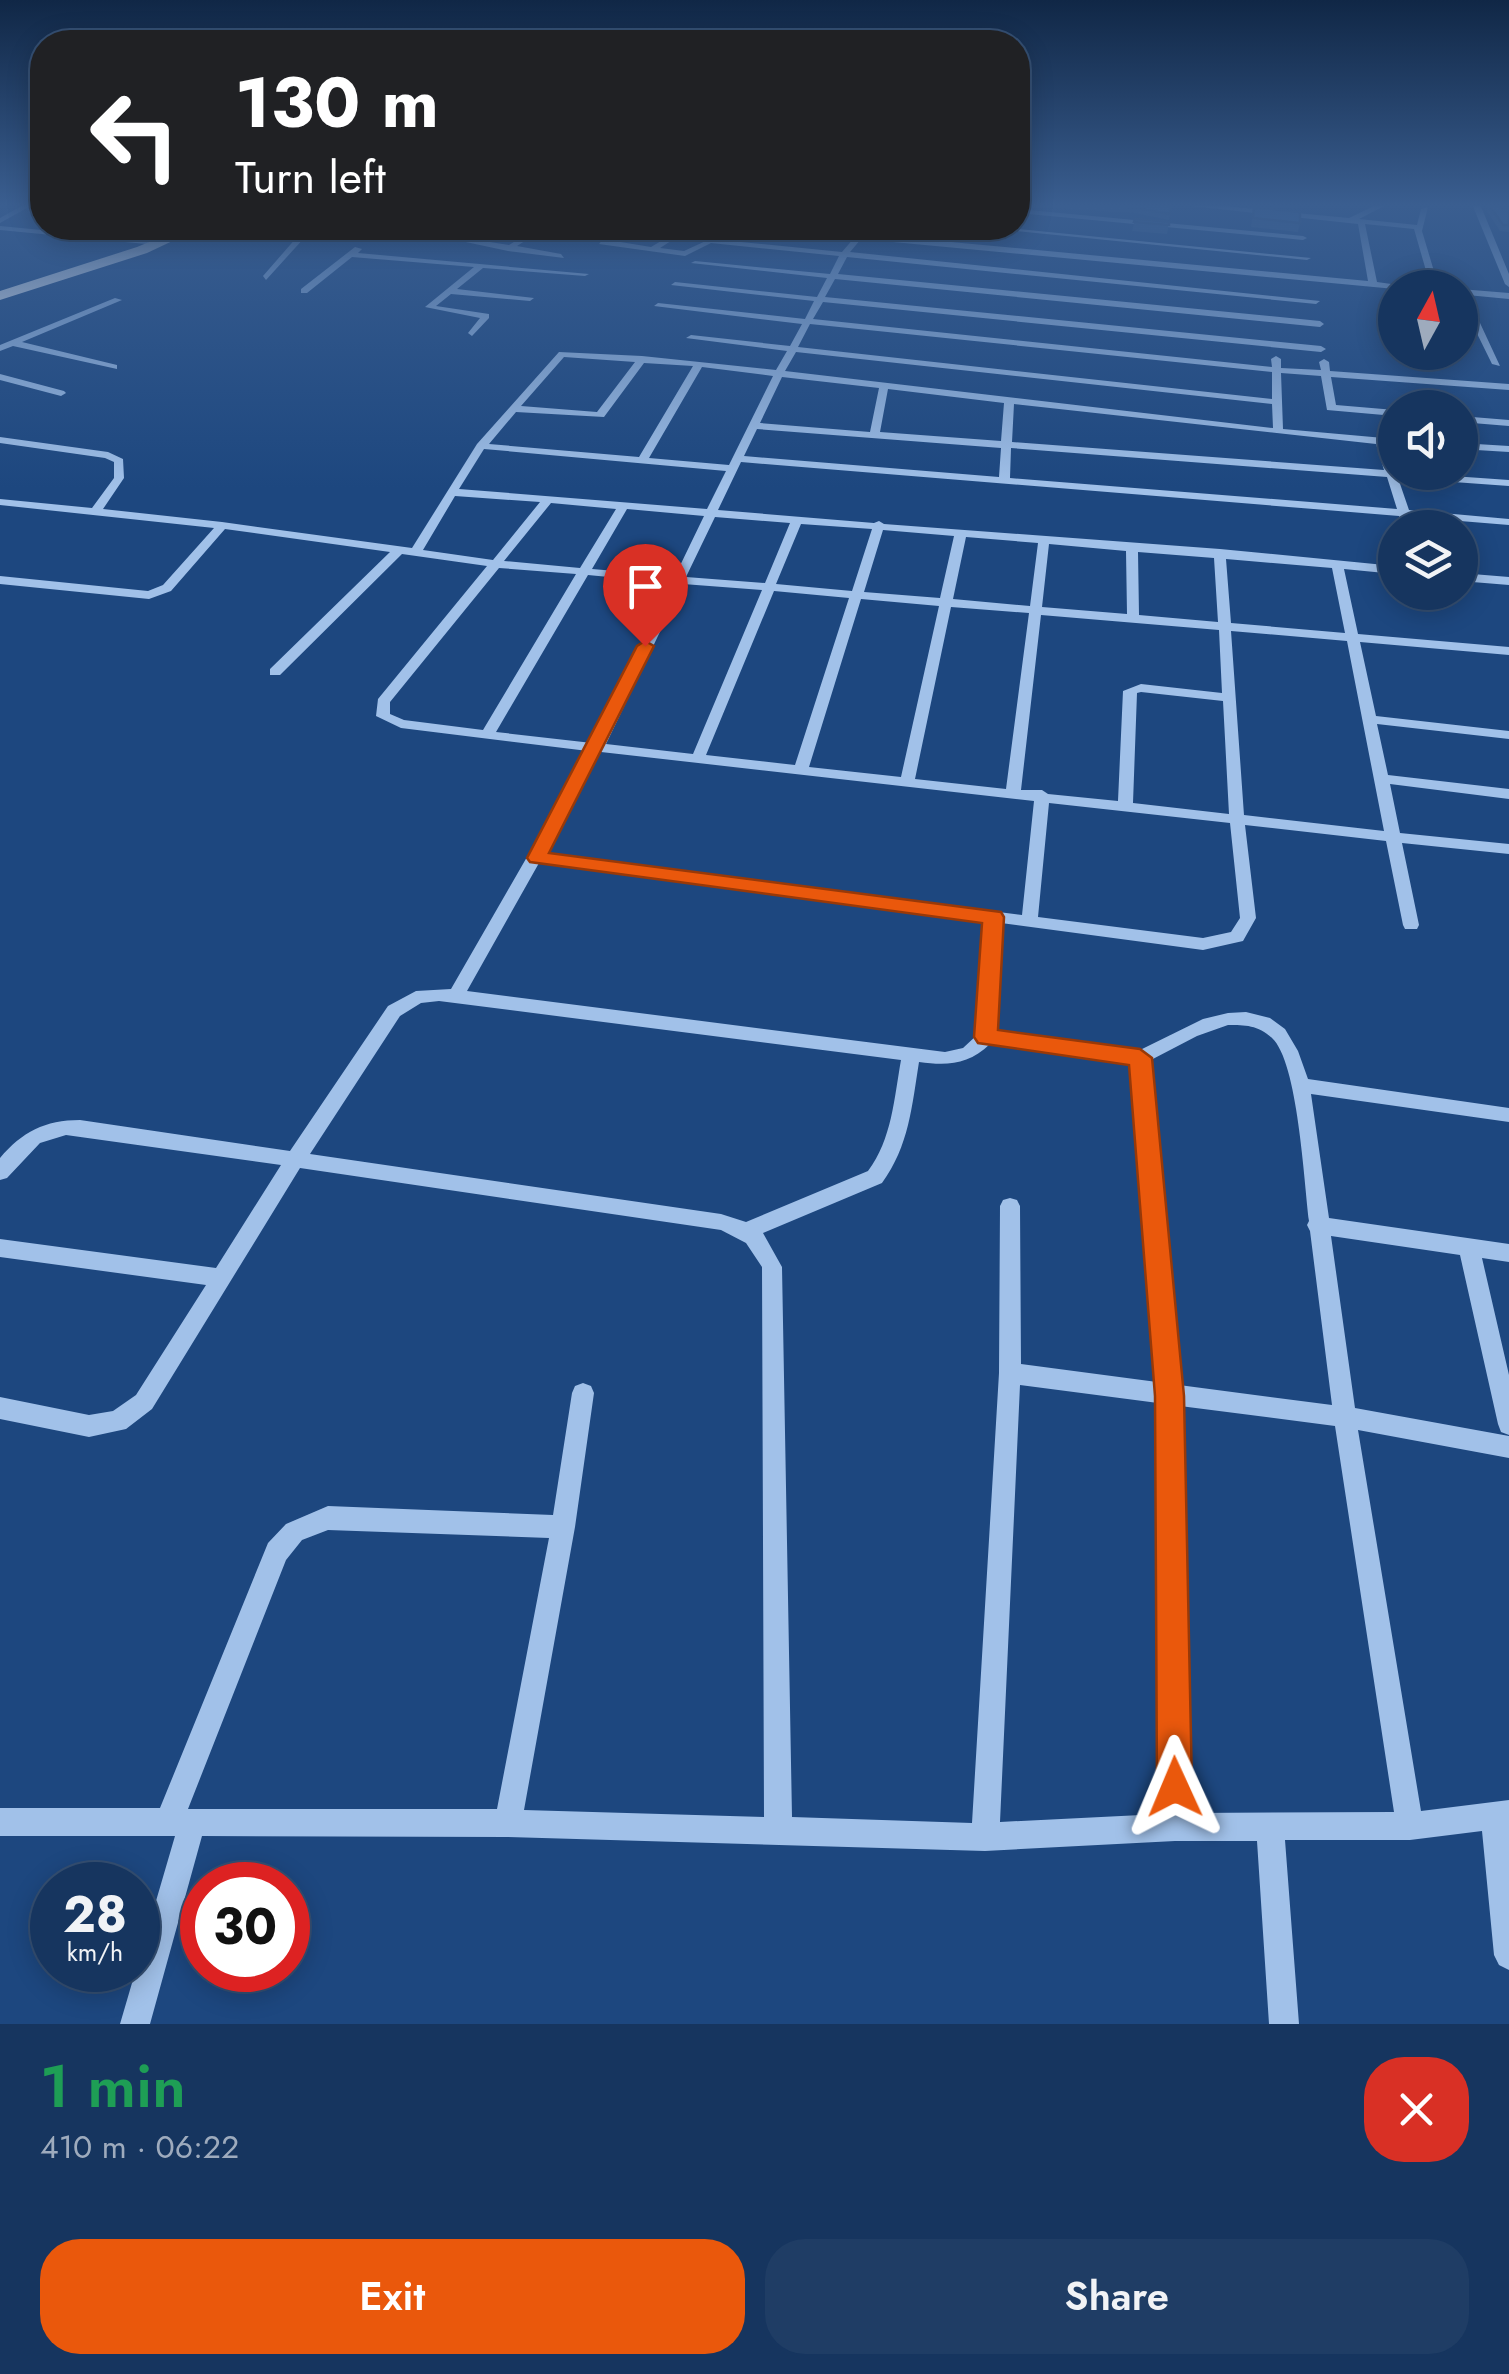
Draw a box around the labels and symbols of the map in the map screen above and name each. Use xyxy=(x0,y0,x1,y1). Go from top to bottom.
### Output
north arrow xyxy=(1378,270,1478,370)
pin xyxy=(603,544,688,647)
position arrow xyxy=(1123,1735,1227,1839)
speed limit sign: 30 xyxy=(180,1862,310,1992)

